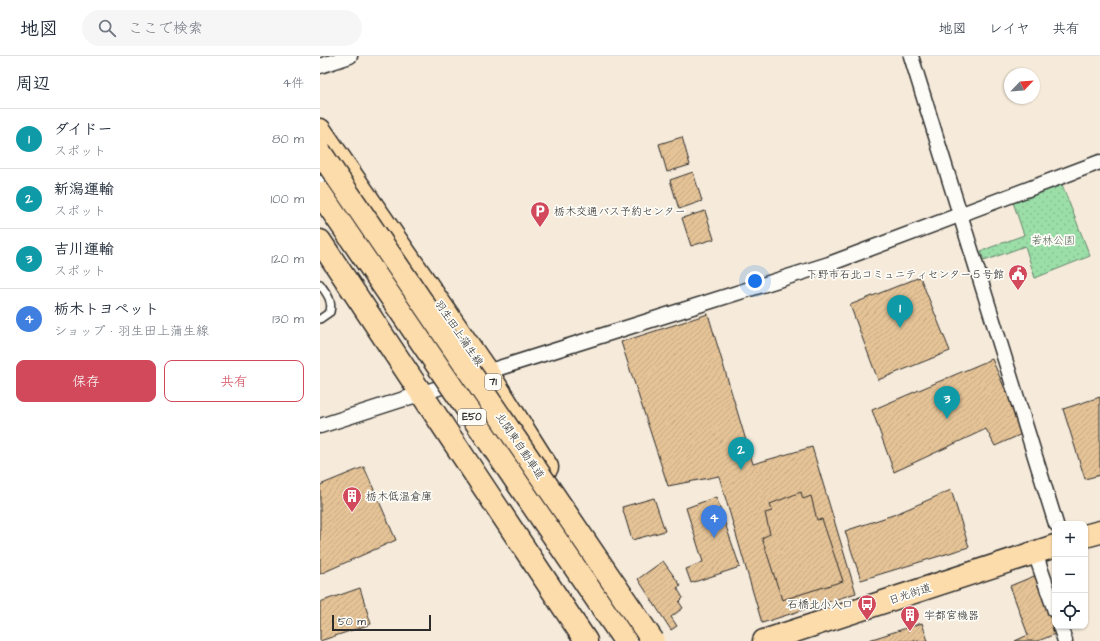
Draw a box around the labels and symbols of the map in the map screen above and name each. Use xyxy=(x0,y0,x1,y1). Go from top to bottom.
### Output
north arrow xyxy=(1004,68,1040,104)
parking icon: 栃木交通バス予約センター xyxy=(529,200,551,228)
place label: 栃木交通バス予約センター xyxy=(554,204,686,219)
park label: 若林公園 xyxy=(1031,233,1075,248)
public building icon: 下野市石北コミュニティセンター５号館 xyxy=(1007,263,1029,291)
place label: 下野市石北コミュニティセンター５号館 xyxy=(806,267,1004,282)
your location xyxy=(745,271,765,291)
pin: 1 xyxy=(887,295,913,328)
street label: 羽生田上蒲生線 xyxy=(431,297,487,369)
road number: 71 xyxy=(485,374,501,390)
pin: 3 xyxy=(934,386,960,419)
road number: E50 xyxy=(458,409,486,425)
street label: 北関東自動車道 xyxy=(492,410,548,482)
pin: 2 xyxy=(728,437,754,470)
building icon: 栃木低温倉庫 xyxy=(341,485,363,513)
place label: 栃木低温倉庫 xyxy=(366,489,432,504)
pin: 4 xyxy=(701,505,727,538)
street label: 日光街道 xyxy=(887,580,933,608)
bus stop icon: 石橋北小入口 xyxy=(856,593,878,621)
place label: 石橋北小入口 xyxy=(787,597,853,612)
building icon: 宇都宮機器 xyxy=(899,604,921,632)
place label: 宇都宮機器 xyxy=(924,608,979,623)
scale bar xyxy=(332,613,431,632)

